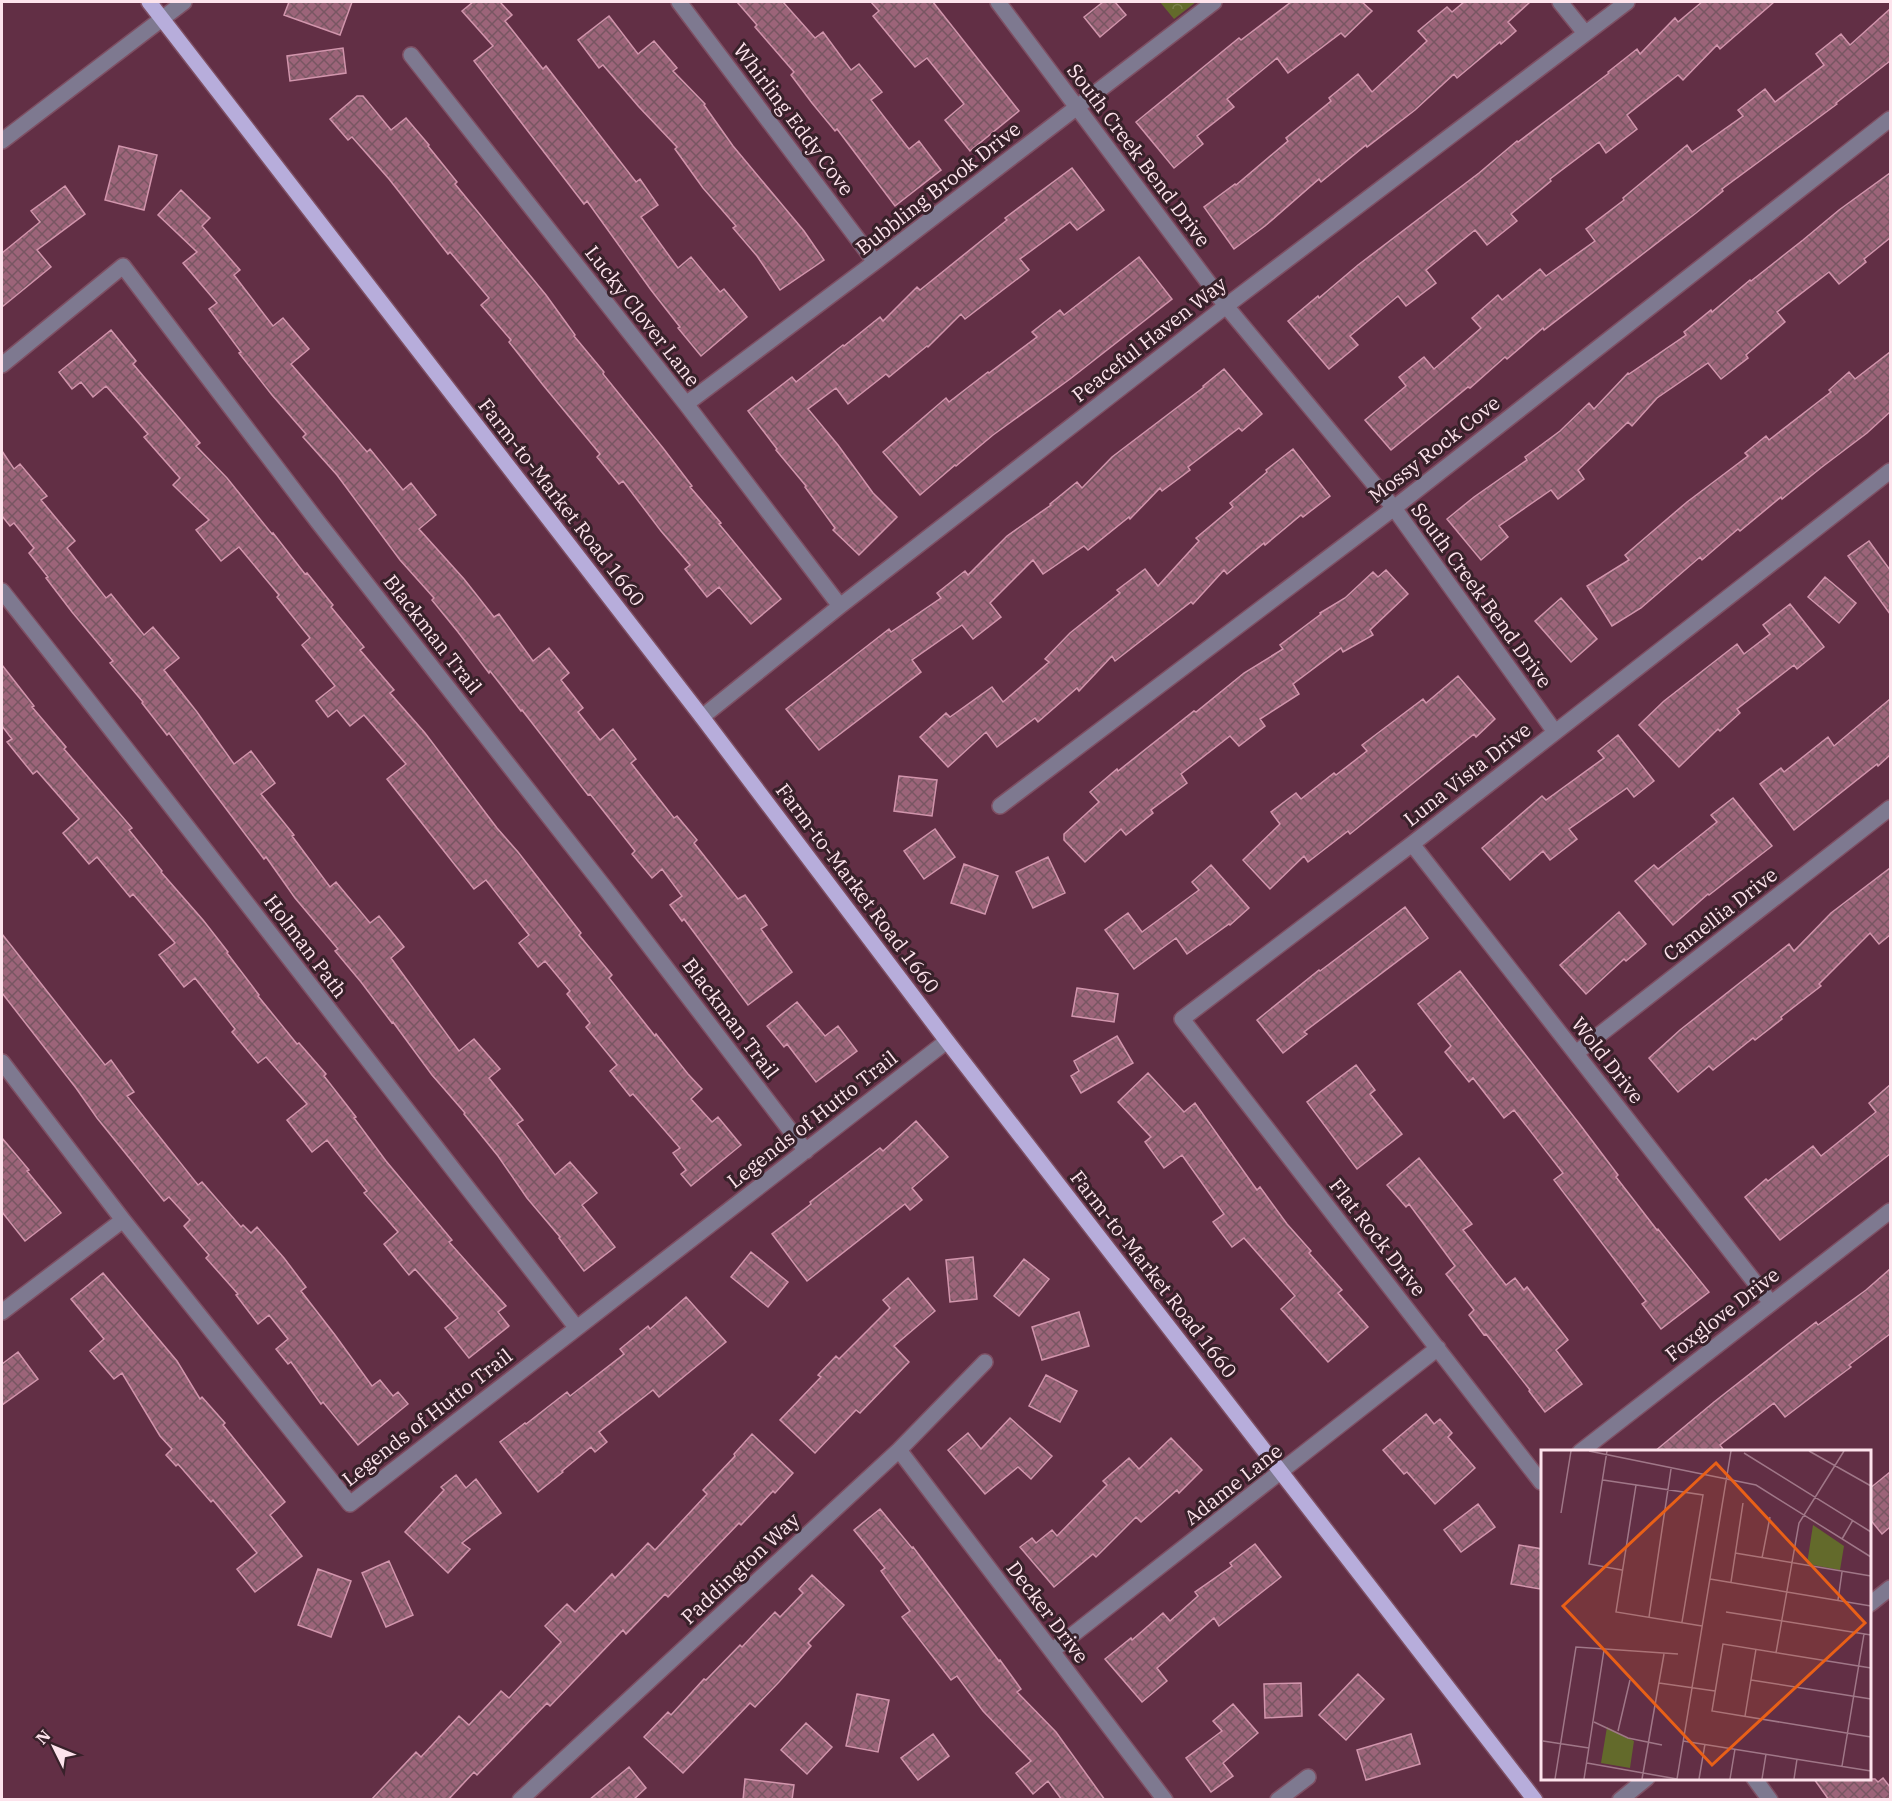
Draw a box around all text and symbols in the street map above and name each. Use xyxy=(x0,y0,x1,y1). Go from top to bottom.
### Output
street label: Whirling Eddy Cove xyxy=(728,37,860,201)
street label: South Creek Bend Drive xyxy=(1061,58,1217,252)
street label: Bubbling Brook Drive xyxy=(850,115,1026,261)
street label: Lucky Clover Lane xyxy=(579,240,707,392)
street label: Peaceful Haven Way xyxy=(1066,270,1232,408)
street label: Mossy Rock Cove xyxy=(1363,389,1505,509)
street label: Farm-to-Market Road 1660 xyxy=(472,393,652,611)
street label: South Creek Bend Drive xyxy=(1406,497,1558,693)
street label: Blackman Trail xyxy=(378,569,488,699)
street label: Luna Vista Drive xyxy=(1398,716,1536,832)
street label: Farm-to-Market Road 1660 xyxy=(770,777,946,999)
street label: Camellia Drive xyxy=(1657,861,1783,967)
street label: Holman Path xyxy=(258,889,354,1003)
street label: Blackman Trail xyxy=(677,952,785,1084)
street label: Wold Drive xyxy=(1566,1011,1650,1109)
street label: Legends of Hutto Trail xyxy=(721,1044,903,1194)
street label: Farm-to-Market Road 1660 xyxy=(1064,1165,1244,1383)
street label: Flat Rock Drive xyxy=(1323,1172,1433,1302)
street label: Foxglove Drive xyxy=(1659,1261,1785,1367)
street label: Legends of Hutto Trail xyxy=(336,1342,518,1492)
street label: Adame Lane xyxy=(1178,1437,1288,1531)
inset map xyxy=(1541,1450,1871,1780)
street label: Paddington Way xyxy=(675,1506,805,1630)
street label: Decker Drive xyxy=(1001,1555,1095,1669)
north arrow xyxy=(24,1717,84,1777)
text: N xyxy=(31,1725,55,1748)

